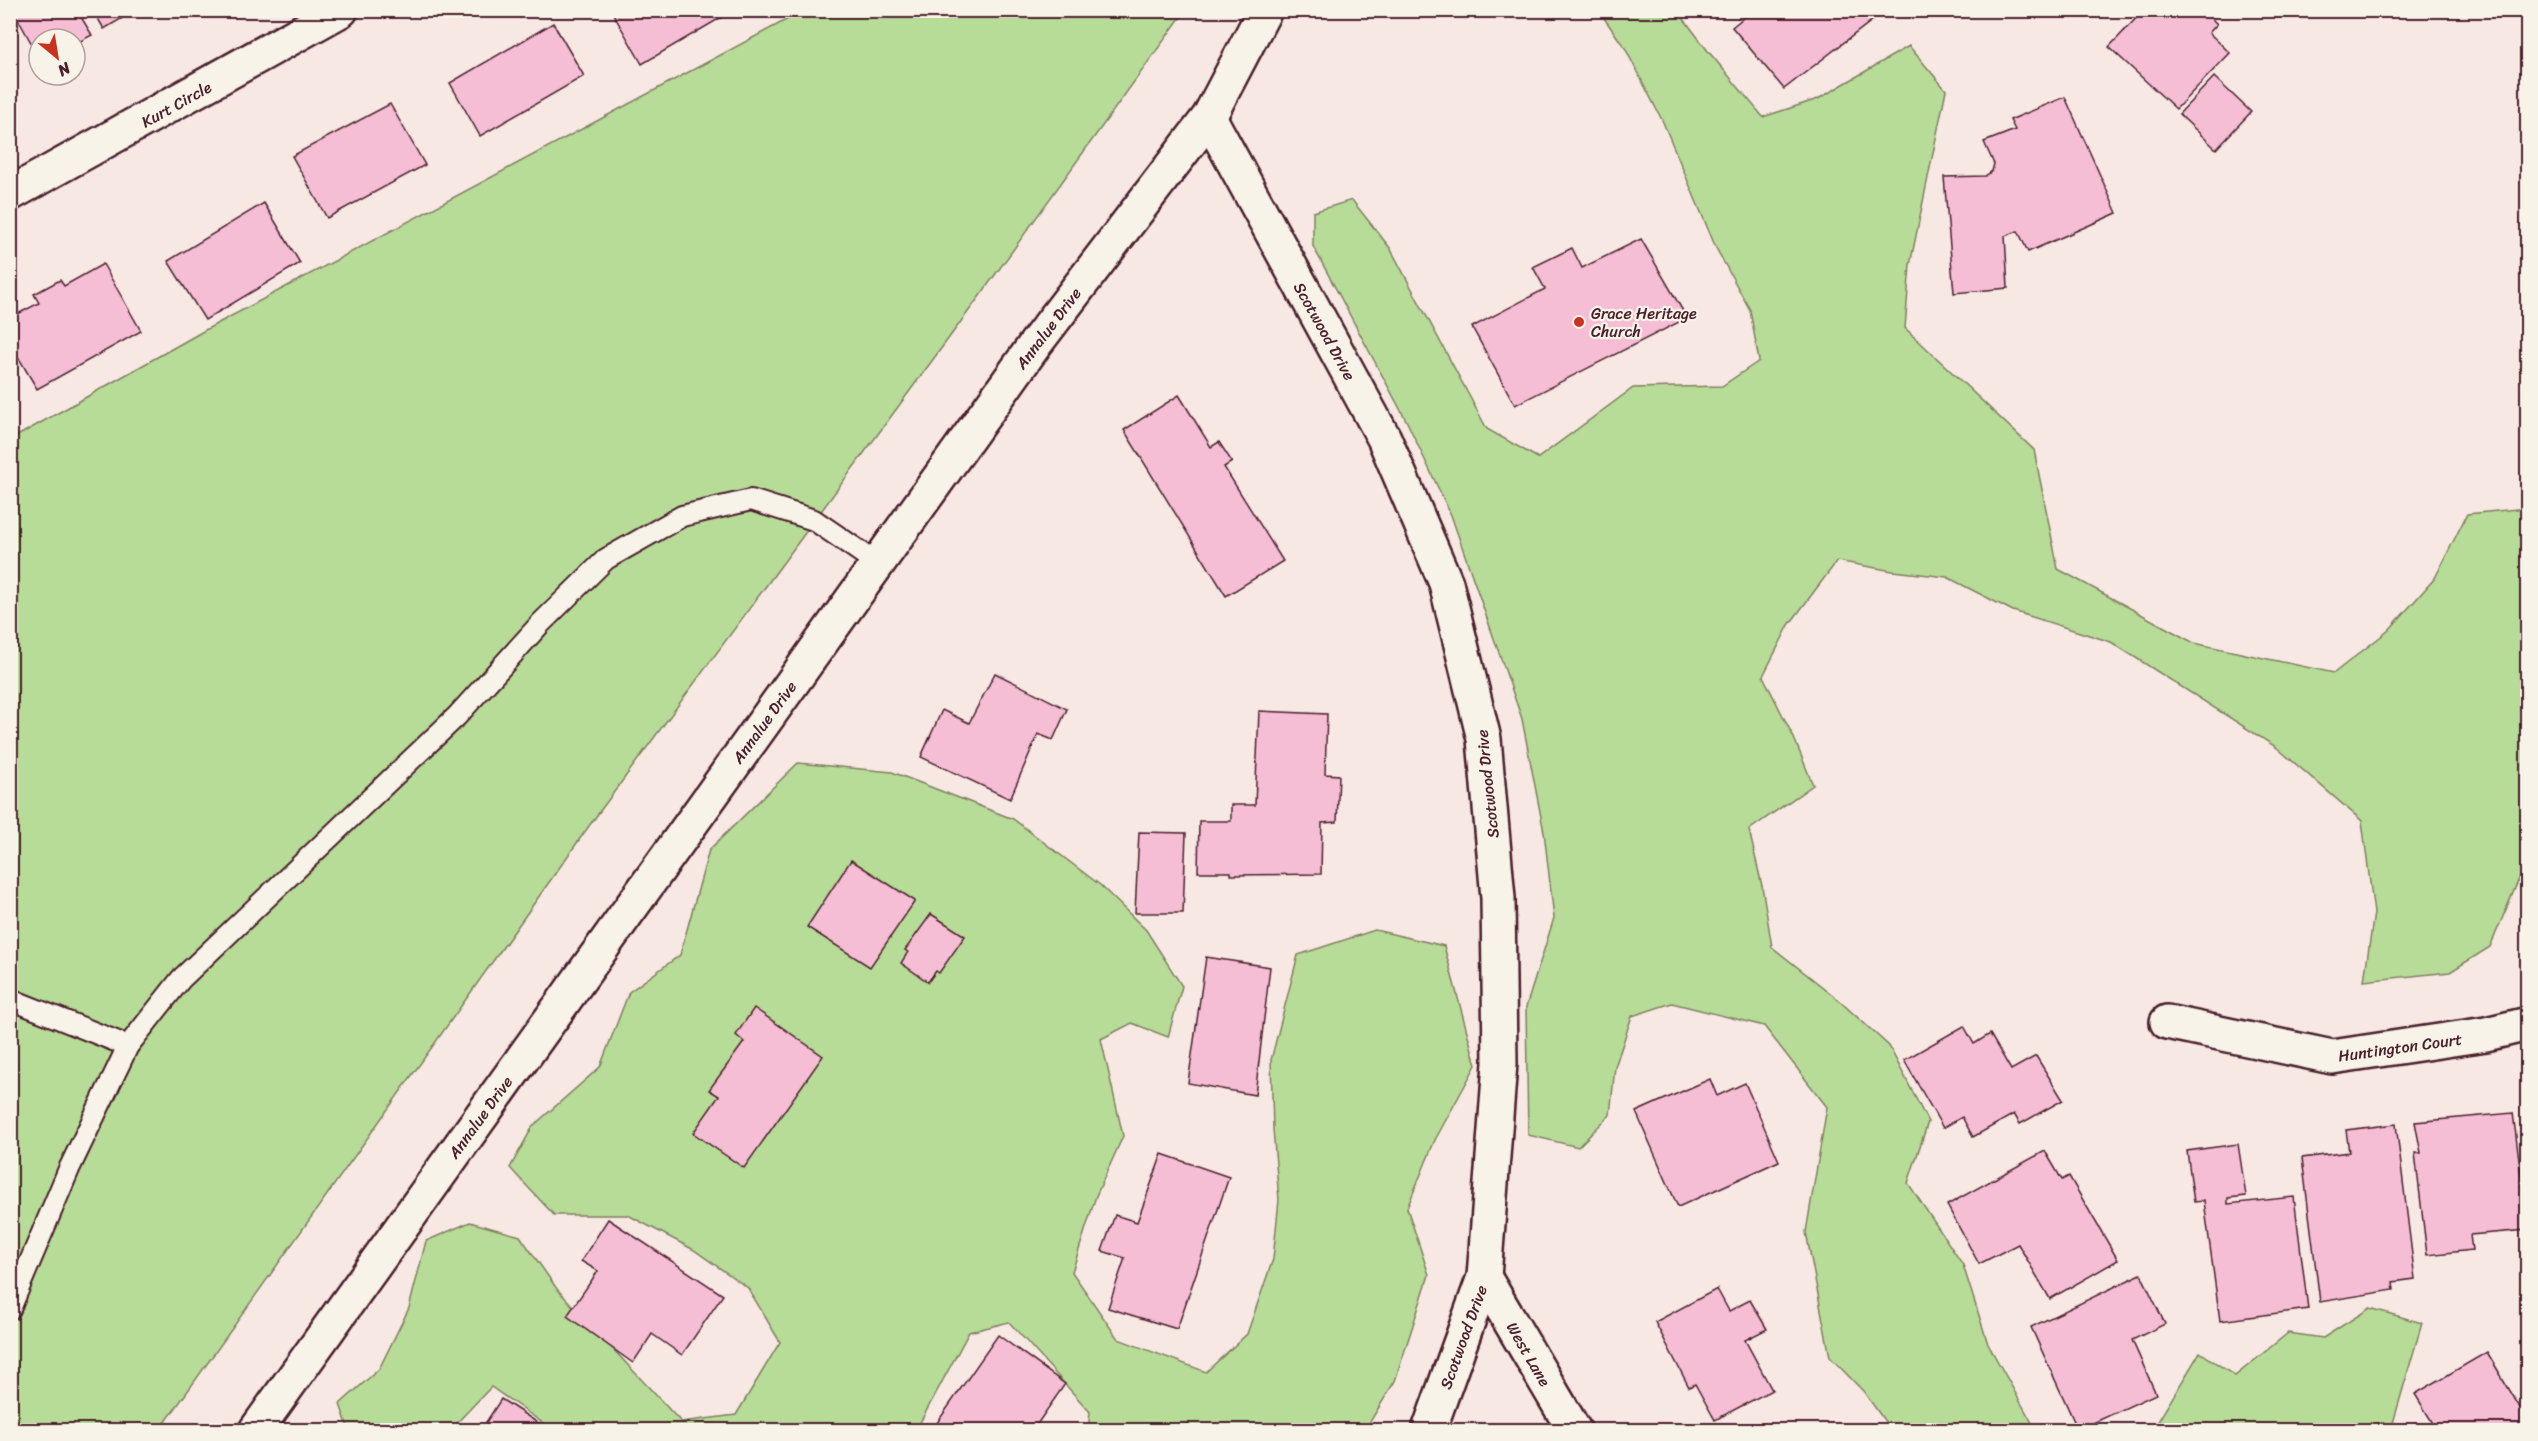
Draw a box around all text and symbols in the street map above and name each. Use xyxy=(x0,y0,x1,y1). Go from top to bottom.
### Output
north arrow xyxy=(27,27,87,87)
text: N xyxy=(51,54,77,85)
street label: Kurt Circle xyxy=(135,73,217,136)
street label: Scotwood Drive xyxy=(1285,277,1364,386)
street label: Annalue Drive xyxy=(1007,281,1089,377)
place label: Grace Heritage Church xyxy=(1591,299,1697,346)
marker: Grace Heritage Church xyxy=(1572,315,1586,329)
street label: Annalue Drive xyxy=(724,675,805,771)
street label: Scotwood Drive xyxy=(1467,728,1508,840)
street label: Huntington Court xyxy=(2336,1024,2464,1071)
street label: Annalue Drive xyxy=(440,1070,521,1166)
street label: Scotwood Drive xyxy=(1431,1281,1496,1393)
street label: West Lane xyxy=(1498,1316,1559,1392)

